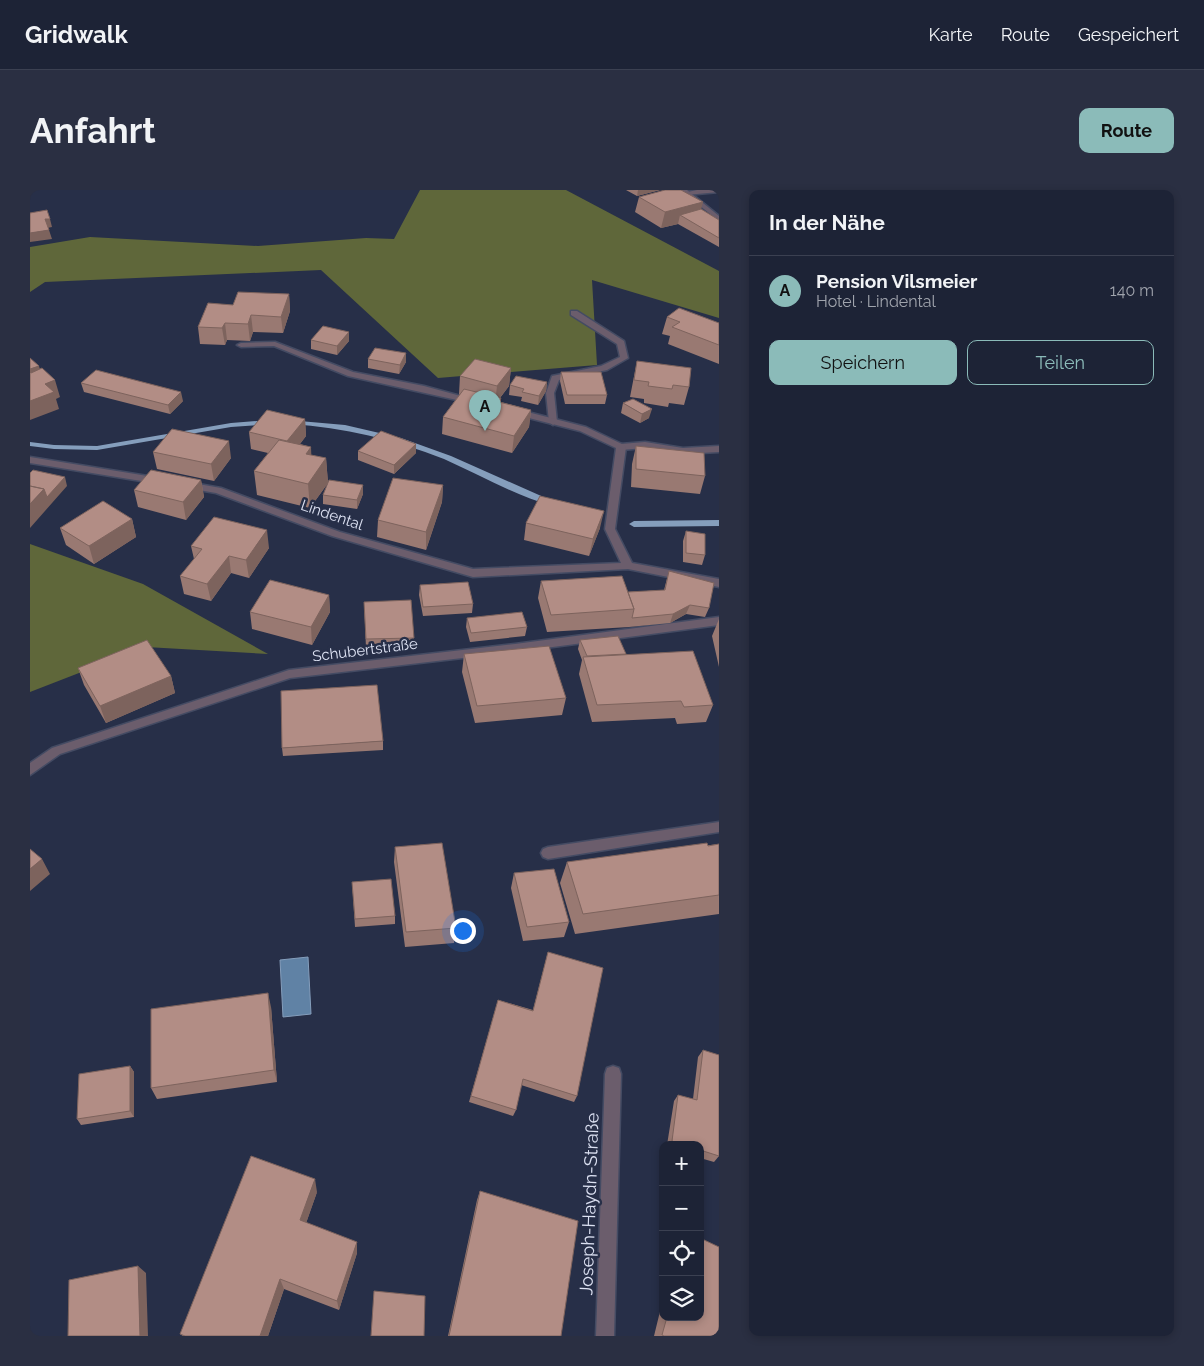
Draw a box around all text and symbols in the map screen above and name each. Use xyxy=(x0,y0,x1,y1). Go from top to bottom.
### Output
text: Gridwalk xyxy=(25,20,128,49)
text: Karte xyxy=(929,24,973,45)
text: Route xyxy=(1001,24,1050,45)
text: Gespeichert xyxy=(1078,24,1179,45)
button: Route xyxy=(1079,108,1174,153)
text: Anfahrt xyxy=(30,110,156,151)
text: In der Nähe xyxy=(769,210,885,235)
text: Pension Vilsmeier xyxy=(816,270,977,292)
text: A xyxy=(780,281,790,300)
text: 140 m xyxy=(1110,281,1154,300)
text: Hotel · Lindental xyxy=(816,292,936,311)
button: Speichern xyxy=(769,340,957,385)
button: Teilen xyxy=(967,340,1154,385)
pin: A xyxy=(469,390,501,431)
street label: Lindental xyxy=(298,496,366,534)
street label: Schubertstraße xyxy=(311,635,419,665)
your location xyxy=(450,918,476,944)
street label: Joseph-Haydn-Straße xyxy=(575,1112,603,1296)
map controls xyxy=(659,1141,704,1321)
button: + xyxy=(659,1141,704,1186)
button: − xyxy=(659,1186,704,1231)
button: locate xyxy=(659,1231,704,1276)
button: layers xyxy=(659,1276,704,1321)

